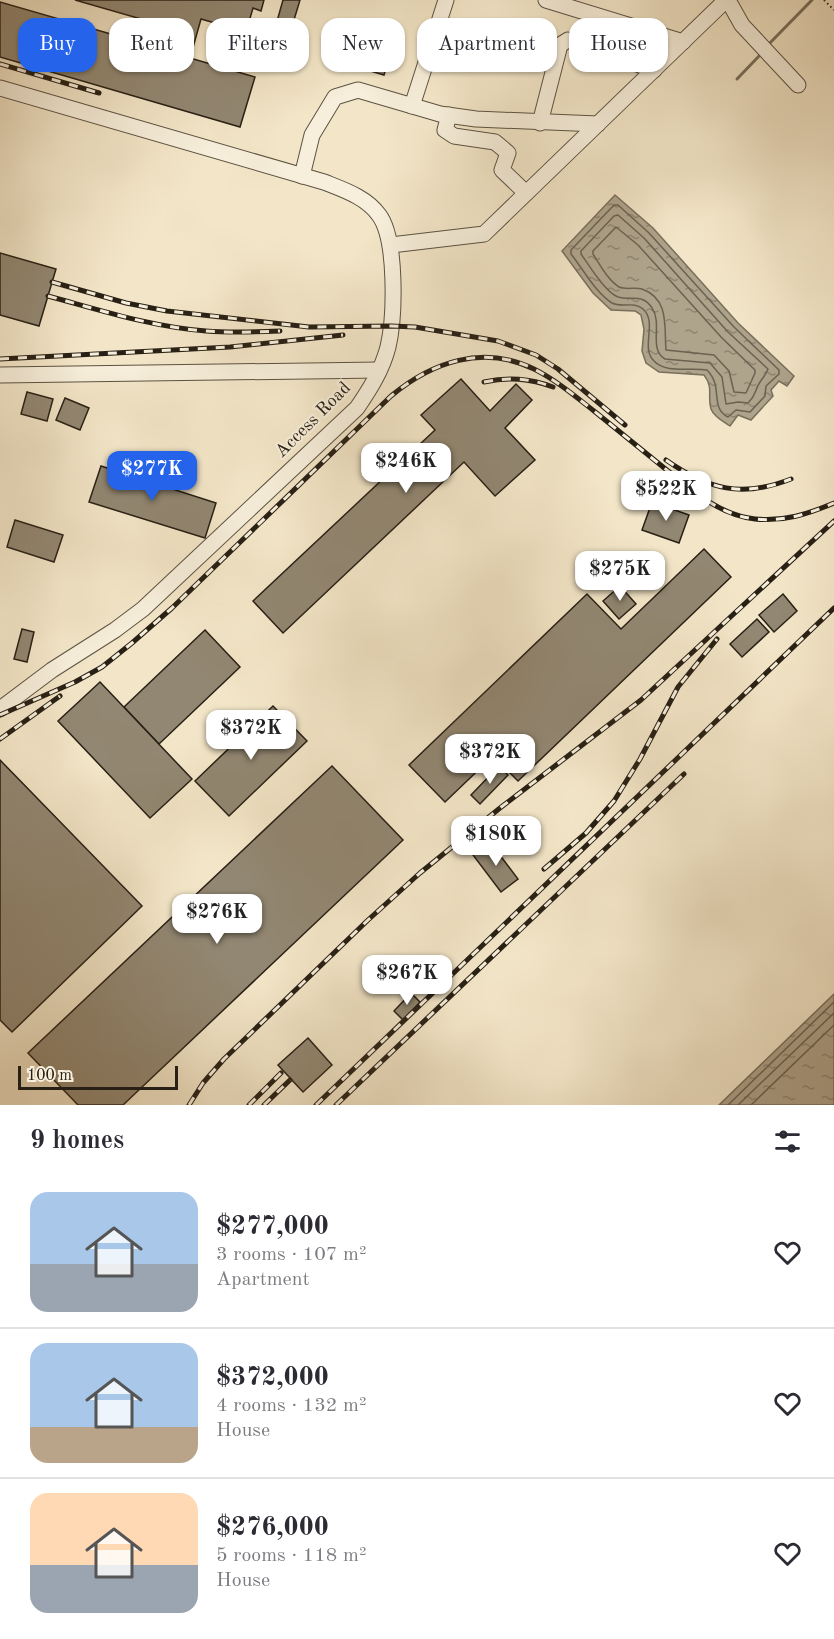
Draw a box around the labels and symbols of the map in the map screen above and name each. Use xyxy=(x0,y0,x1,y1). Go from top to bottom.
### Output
street label: Access Road xyxy=(272,379,354,461)
pin: $246K xyxy=(364,443,448,494)
pin: $277K xyxy=(110,451,194,502)
pin: $522K xyxy=(624,471,708,522)
pin: $275K xyxy=(578,551,662,602)
pin: $372K xyxy=(209,710,293,761)
pin: $372K xyxy=(448,734,532,785)
pin: $180K xyxy=(454,816,538,867)
pin: $276K xyxy=(175,894,259,945)
pin: $267K xyxy=(365,955,449,1006)
scale bar xyxy=(18,1063,178,1090)

